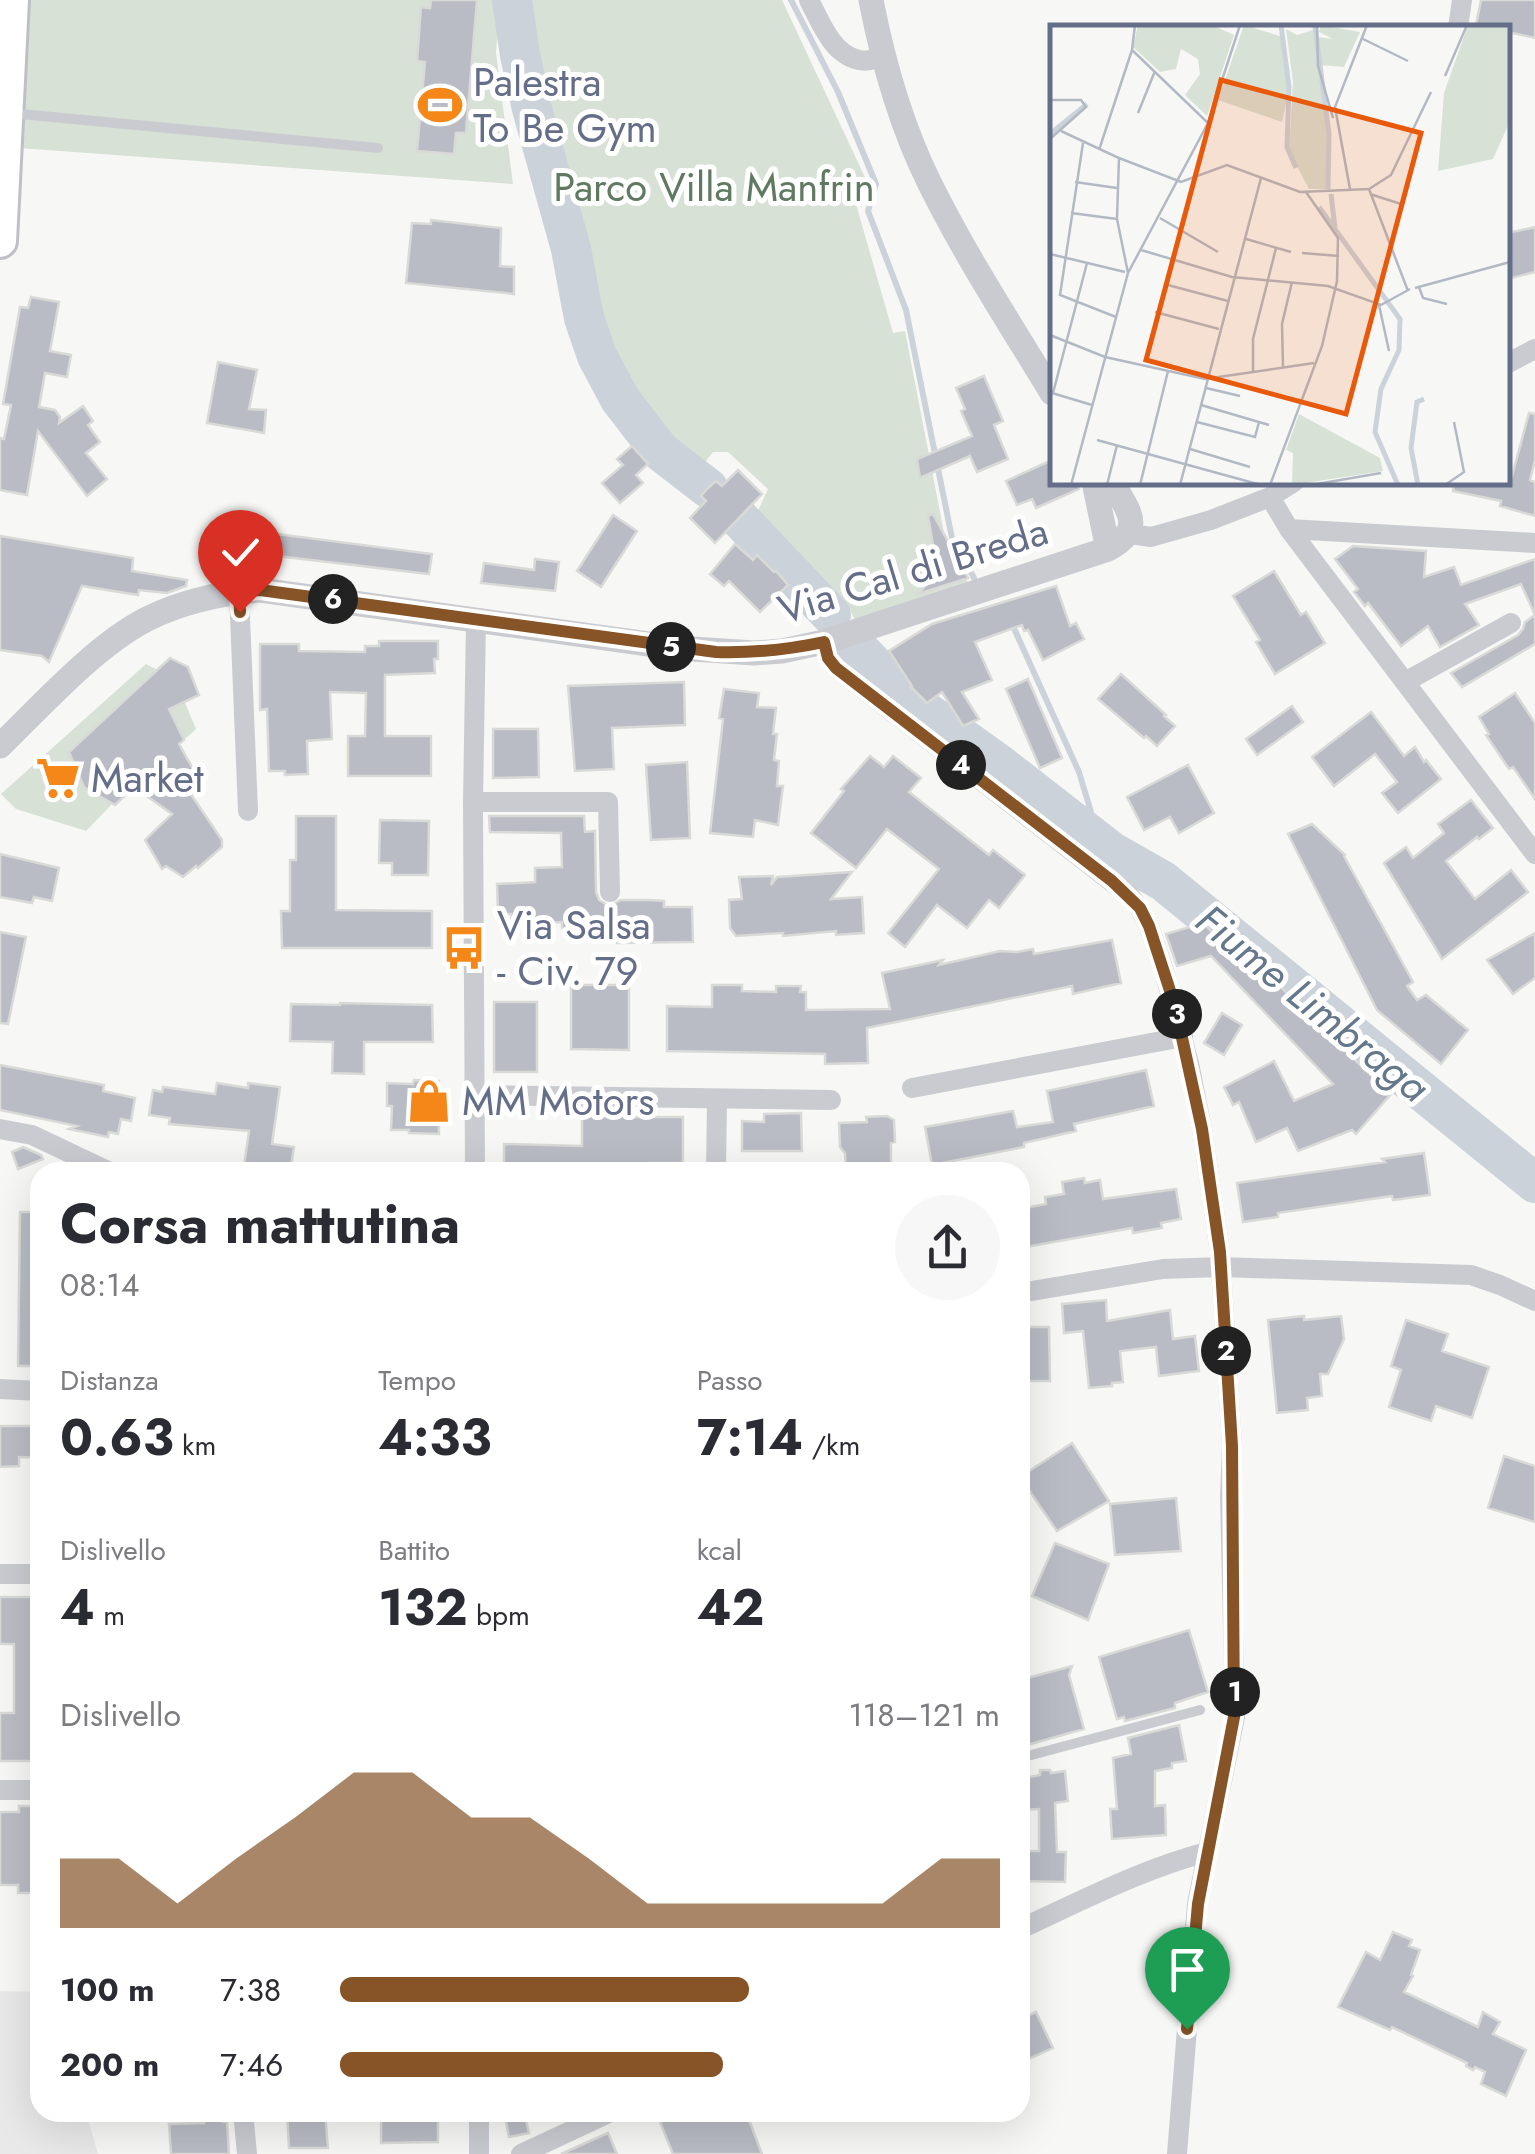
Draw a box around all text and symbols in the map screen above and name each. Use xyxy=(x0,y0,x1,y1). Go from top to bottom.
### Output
inset map xyxy=(1050,25,1510,485)
place label: Palestra To Be Gym xyxy=(473,53,657,157)
sports icon: Palestra To Be Gym xyxy=(416,81,464,129)
park label: Parco Villa Manfrin xyxy=(553,158,875,216)
street label: Via Cal di Breda xyxy=(771,501,1055,639)
pin xyxy=(198,510,283,613)
icon: check xyxy=(213,525,268,580)
pin: 6 xyxy=(308,574,358,624)
text: 6 xyxy=(324,578,342,619)
pin: 5 xyxy=(646,622,696,672)
text: 5 xyxy=(662,626,680,667)
pin: 4 xyxy=(936,740,986,790)
text: 4 xyxy=(951,744,971,785)
place label: Market xyxy=(91,749,204,807)
supermarket icon: Market xyxy=(34,754,82,802)
water label: Fiume Limbraga xyxy=(1183,890,1443,1117)
place label: Via Salsa - Civ. 79 xyxy=(497,896,651,1000)
bus stop icon: Via Salsa - Civ. 79 xyxy=(440,924,488,972)
pin: 3 xyxy=(1152,989,1202,1039)
text: 3 xyxy=(1168,993,1186,1034)
place label: MM Motors xyxy=(462,1072,654,1130)
shop icon: MM Motors xyxy=(405,1077,453,1125)
text: Corsa mattutina xyxy=(60,1184,460,1264)
button: share xyxy=(895,1195,1000,1300)
text: 08:14 xyxy=(60,1262,139,1308)
pin: 2 xyxy=(1201,1326,1251,1376)
text: 2 xyxy=(1217,1330,1235,1371)
text: Distanza xyxy=(60,1360,159,1401)
text: Tempo xyxy=(378,1360,456,1401)
text: Passo xyxy=(697,1360,763,1401)
text: 0.63 xyxy=(60,1401,174,1474)
text: 4:33 xyxy=(378,1401,491,1474)
text: 7:14 xyxy=(697,1401,803,1474)
text: km xyxy=(174,1425,216,1466)
text: /km xyxy=(803,1425,860,1466)
text: Dislivello xyxy=(60,1530,166,1571)
text: Battito xyxy=(378,1530,450,1571)
text: kcal xyxy=(697,1530,742,1571)
text: 4 xyxy=(60,1571,95,1644)
text: 132 xyxy=(378,1571,468,1644)
text: 42 xyxy=(697,1571,764,1644)
text: m xyxy=(95,1595,125,1636)
text: bpm xyxy=(468,1595,530,1636)
pin: 1 xyxy=(1210,1667,1260,1717)
text: 1 xyxy=(1228,1671,1242,1712)
text: Dislivello xyxy=(60,1692,181,1738)
text: 118–121 m xyxy=(848,1692,1000,1738)
pin xyxy=(1145,1927,1230,2030)
icon: arrive xyxy=(1160,1942,1215,1997)
text: 100 m xyxy=(60,1967,155,2013)
text: 7:38 xyxy=(220,1967,281,2013)
text: 200 m xyxy=(60,2042,159,2088)
text: 7:46 xyxy=(220,2042,284,2088)

